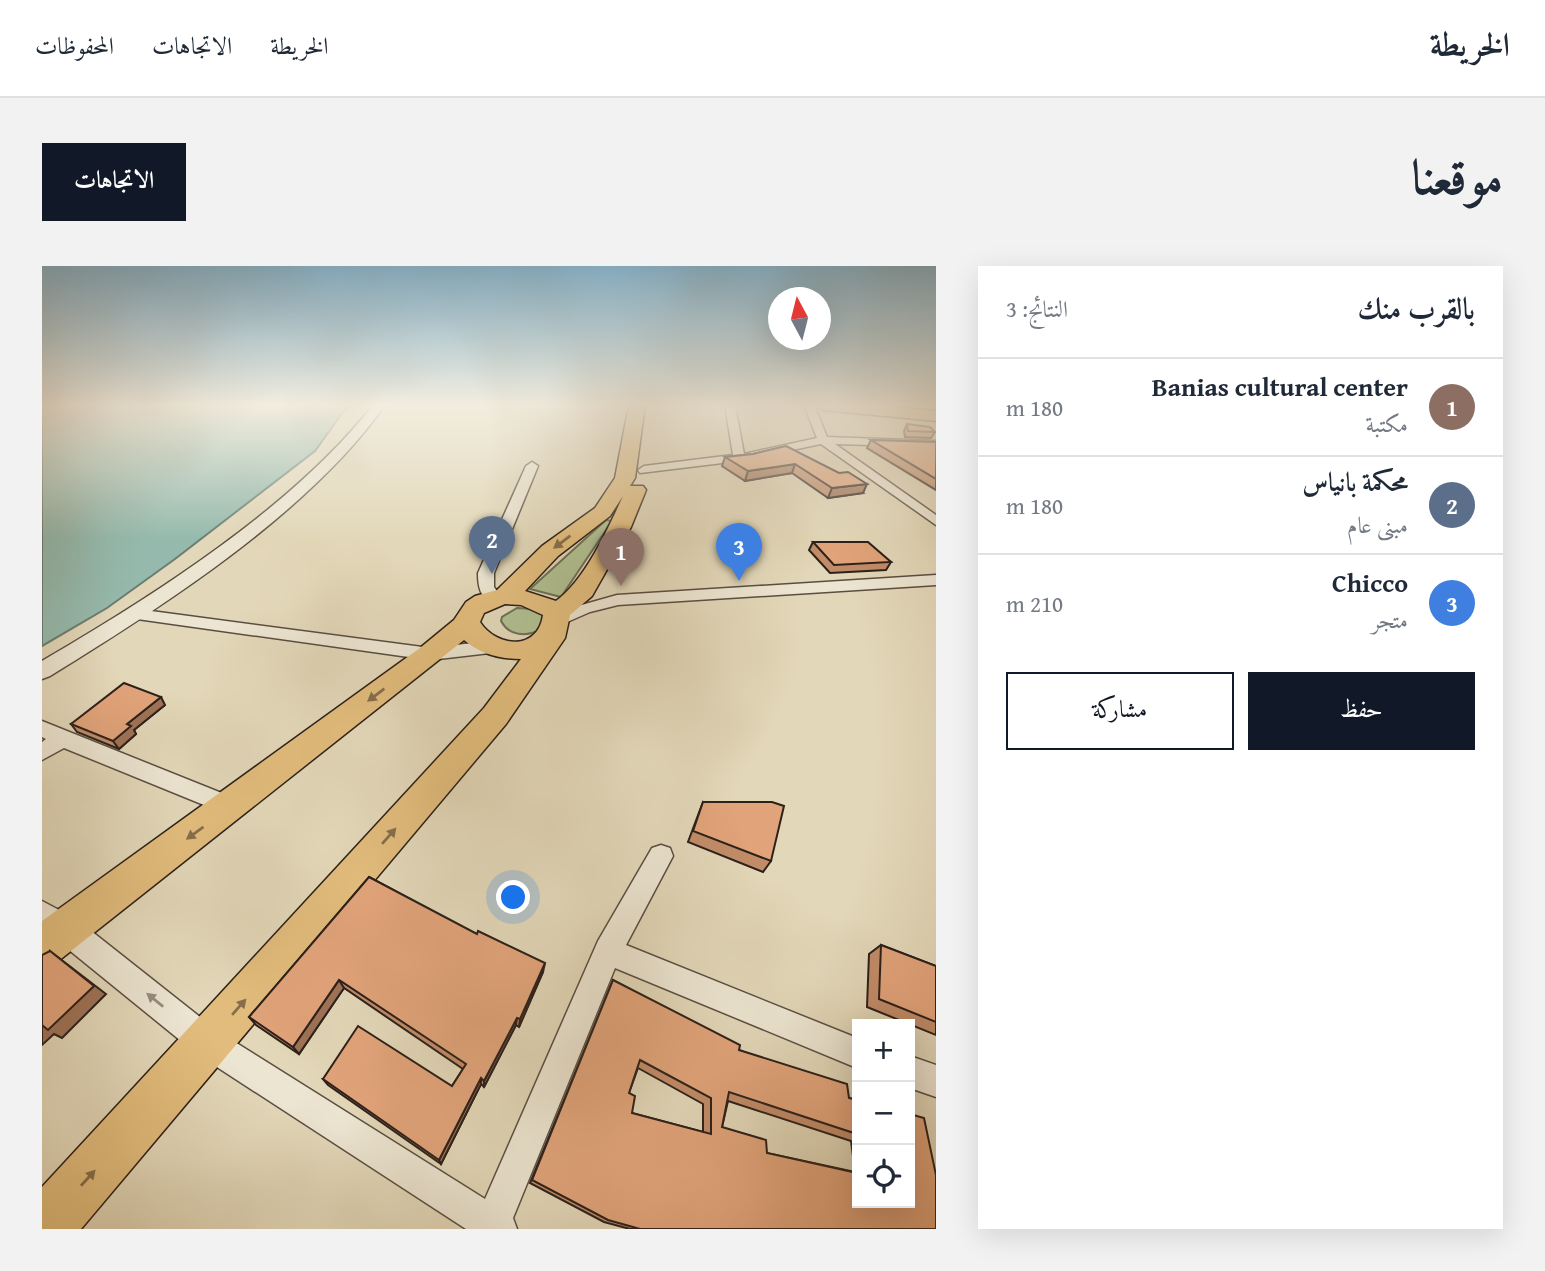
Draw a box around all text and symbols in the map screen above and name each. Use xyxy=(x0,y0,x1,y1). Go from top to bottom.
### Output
text: الخريطة xyxy=(1430,20,1510,68)
text: المحفوظات xyxy=(35,28,114,63)
text: الاتجاهات xyxy=(152,28,232,63)
text: الخريطة xyxy=(270,28,329,63)
text: موقعنا xyxy=(1411,140,1503,212)
button: الاتجاهات xyxy=(42,143,186,221)
text: بالقرب منك xyxy=(1358,286,1475,330)
north arrow xyxy=(768,287,831,350)
text: النتائج: 3 xyxy=(1006,292,1068,325)
text: Banias cultural center xyxy=(1152,367,1408,406)
text: 180 m xyxy=(1006,391,1063,424)
text: 1 xyxy=(1446,391,1458,424)
text: مكتبة xyxy=(1366,407,1408,440)
text: محكمة بانياس xyxy=(1302,462,1408,501)
text: 180 m xyxy=(1006,489,1063,522)
text: 2 xyxy=(1446,489,1458,522)
text: مبنى عام xyxy=(1347,508,1408,541)
pin: 2 xyxy=(469,516,515,574)
pin: 3 xyxy=(716,523,762,581)
pin: 1 xyxy=(598,528,644,586)
one-way arrow xyxy=(552,535,571,549)
text: Chicco xyxy=(1332,563,1408,602)
text: 210 m xyxy=(1006,587,1063,620)
text: 3 xyxy=(1446,587,1458,620)
text: متجر xyxy=(1372,603,1408,636)
button: مشاركة xyxy=(1006,672,1234,750)
button: حفظ xyxy=(1248,672,1475,750)
one-way arrow xyxy=(368,688,386,703)
one-way arrow xyxy=(186,826,204,840)
one-way arrow xyxy=(381,828,396,845)
your location xyxy=(496,880,530,914)
one-way arrow xyxy=(146,993,163,1008)
one-way arrow xyxy=(231,999,246,1016)
map controls xyxy=(852,1019,915,1208)
button: + xyxy=(852,1019,915,1082)
button: − xyxy=(852,1082,915,1145)
button: locate xyxy=(852,1145,915,1208)
one-way arrow xyxy=(80,1169,96,1187)

